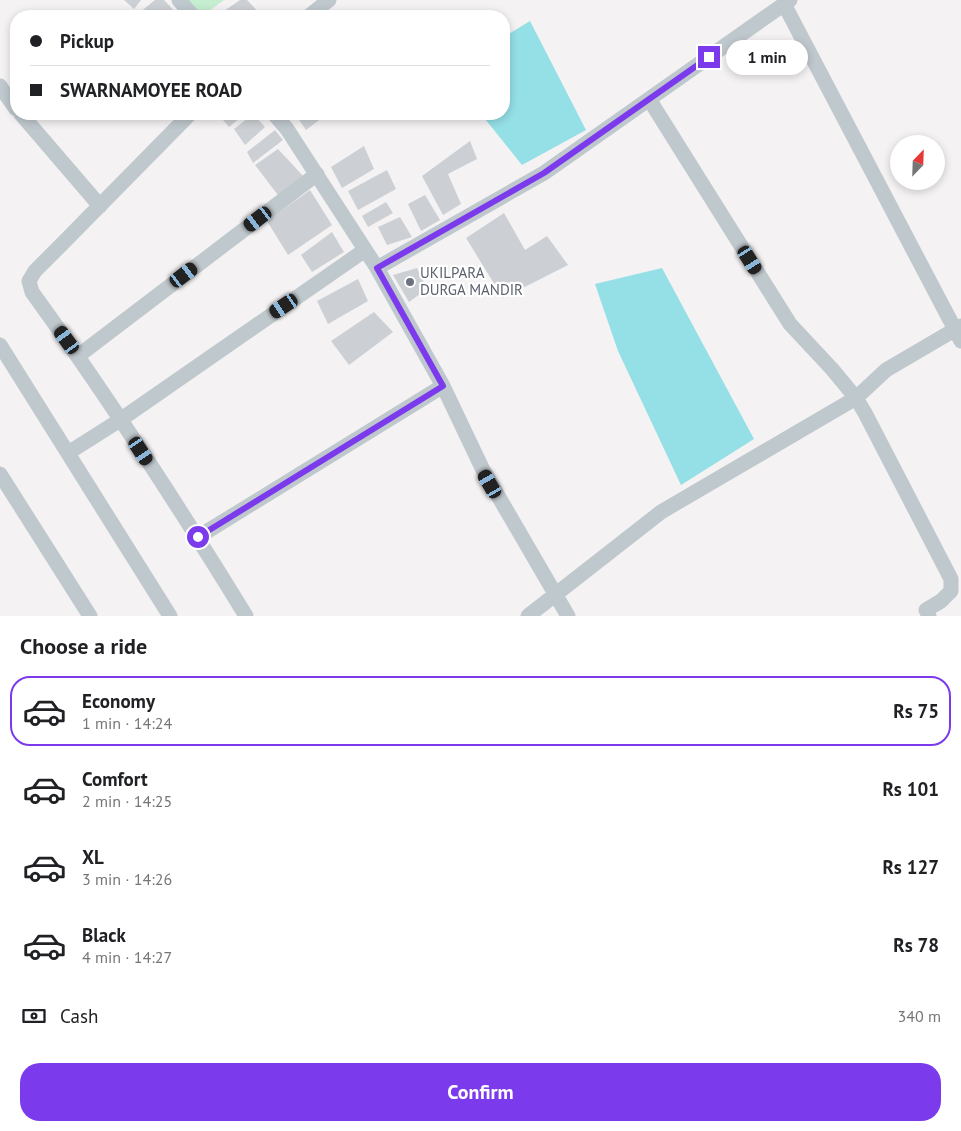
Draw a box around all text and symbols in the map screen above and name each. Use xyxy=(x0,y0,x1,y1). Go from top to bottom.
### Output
text: Pickup xyxy=(60,29,114,53)
callout: 1 min xyxy=(726,40,809,74)
route end xyxy=(698,46,720,68)
text: 1 min xyxy=(747,47,787,67)
text: SWARNAMOYEE ROAD xyxy=(60,78,242,102)
north arrow xyxy=(890,135,945,190)
map controls xyxy=(890,135,945,190)
car xyxy=(241,204,274,234)
car xyxy=(735,243,764,277)
car xyxy=(167,260,200,290)
place label: UKILPARA DURGA MANDIR xyxy=(420,263,523,299)
marker: UKILPARA DURGA MANDIR xyxy=(404,276,416,288)
car xyxy=(267,291,300,321)
car xyxy=(52,323,81,357)
car xyxy=(126,434,155,468)
car xyxy=(476,467,503,501)
route start xyxy=(187,526,209,548)
text: Choose a ride xyxy=(20,632,147,660)
icon: car xyxy=(22,689,67,734)
text: Economy xyxy=(82,689,155,713)
text: Rs 75 xyxy=(893,699,939,723)
text: 1 min · 14:24 xyxy=(82,713,172,733)
icon: car xyxy=(22,767,67,812)
text: Comfort xyxy=(82,767,148,791)
text: Rs 101 xyxy=(882,777,939,801)
text: 2 min · 14:25 xyxy=(82,791,172,811)
icon: car xyxy=(22,845,67,890)
text: XL xyxy=(82,845,104,869)
text: Rs 127 xyxy=(882,855,939,879)
text: 3 min · 14:26 xyxy=(82,869,172,889)
icon: car xyxy=(22,923,67,968)
text: Black xyxy=(82,923,126,947)
text: Rs 78 xyxy=(893,933,939,957)
text: 4 min · 14:27 xyxy=(82,947,172,967)
icon: cash xyxy=(20,1002,48,1030)
text: Cash xyxy=(60,1004,98,1028)
text: 340 m xyxy=(898,1006,941,1026)
button: Confirm xyxy=(20,1063,941,1121)

